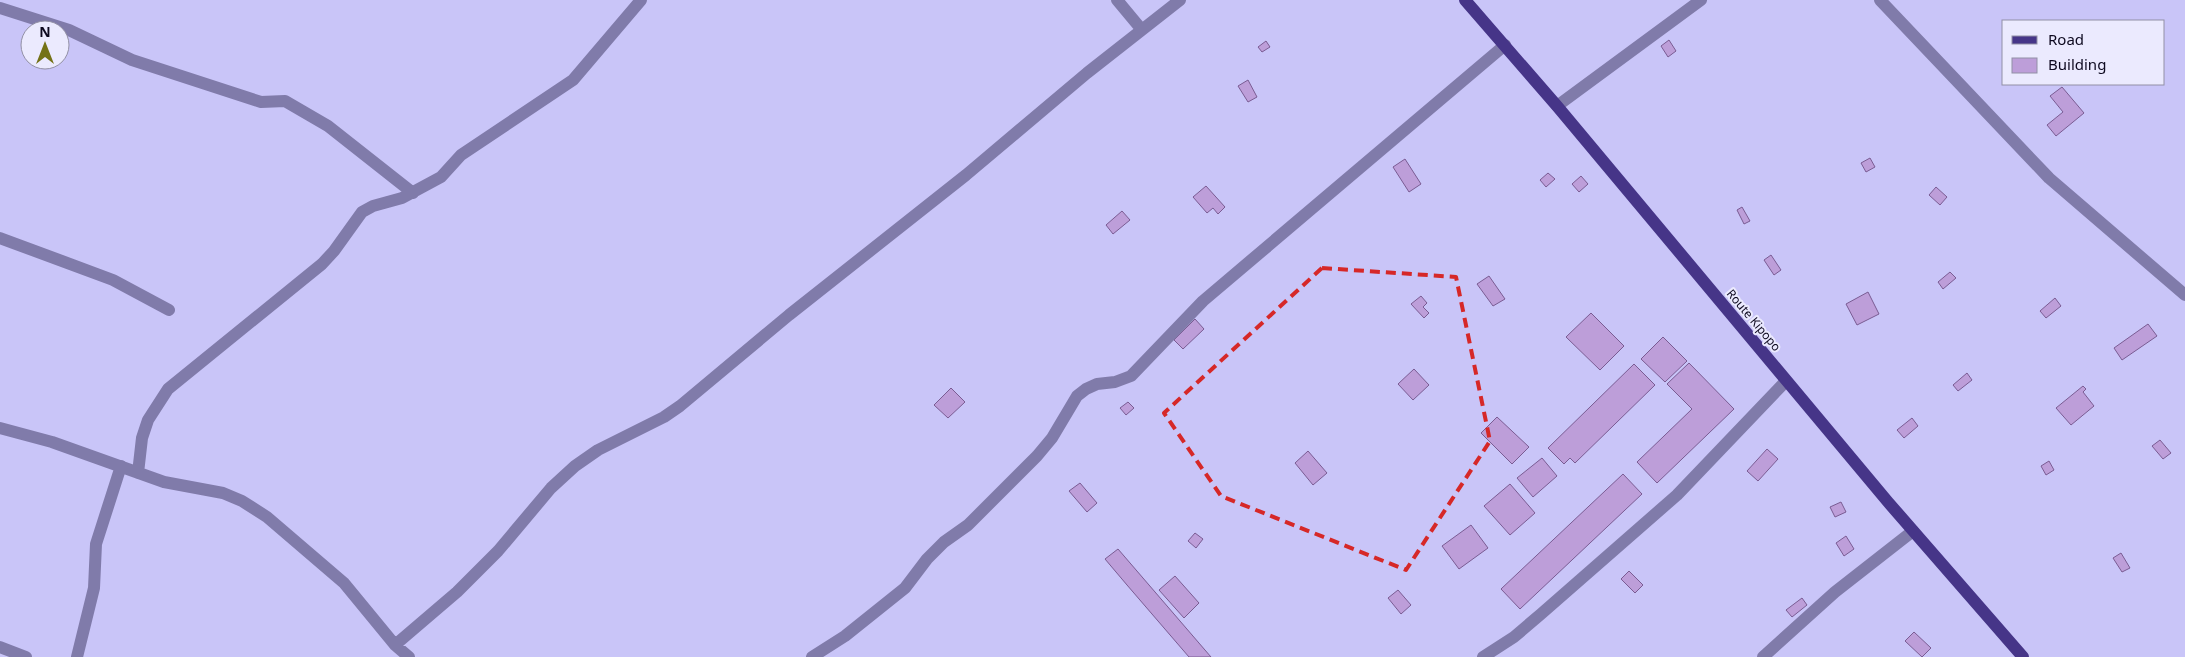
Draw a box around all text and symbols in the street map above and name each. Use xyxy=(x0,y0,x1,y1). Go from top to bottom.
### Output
north arrow xyxy=(20,20,70,70)
legend xyxy=(2002,20,2165,85)
text: N xyxy=(39,22,51,41)
text: Road xyxy=(2048,29,2084,49)
text: Building xyxy=(2048,54,2106,74)
street label: Route Kipopo xyxy=(1723,285,1785,355)

